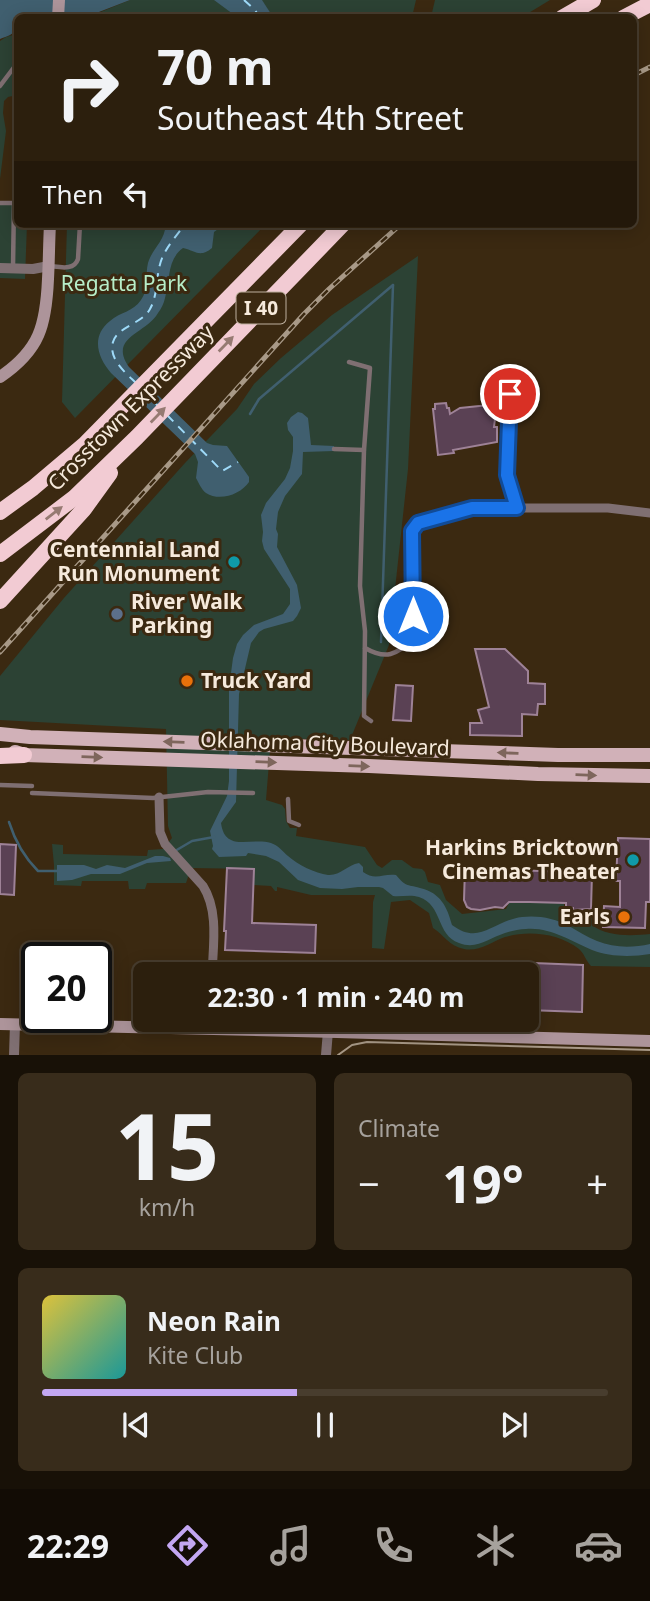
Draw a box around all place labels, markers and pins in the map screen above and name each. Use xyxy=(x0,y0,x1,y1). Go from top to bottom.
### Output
pin xyxy=(480,364,540,424)
place label: Centennial Land Run Monument xyxy=(50,535,220,587)
marker: Centennial Land Run Monument xyxy=(226,554,242,570)
place label: River Walk Parking xyxy=(131,587,243,639)
marker: River Walk Parking xyxy=(109,606,125,622)
place label: Truck Yard xyxy=(201,666,311,694)
marker: Truck Yard xyxy=(179,673,195,689)
place label: Harkins Bricktown Cinemas Theater xyxy=(425,833,620,885)
marker: Harkins Bricktown Cinemas Theater xyxy=(625,852,641,868)
place label: Earls xyxy=(559,902,610,930)
marker: Earls xyxy=(616,909,632,925)

